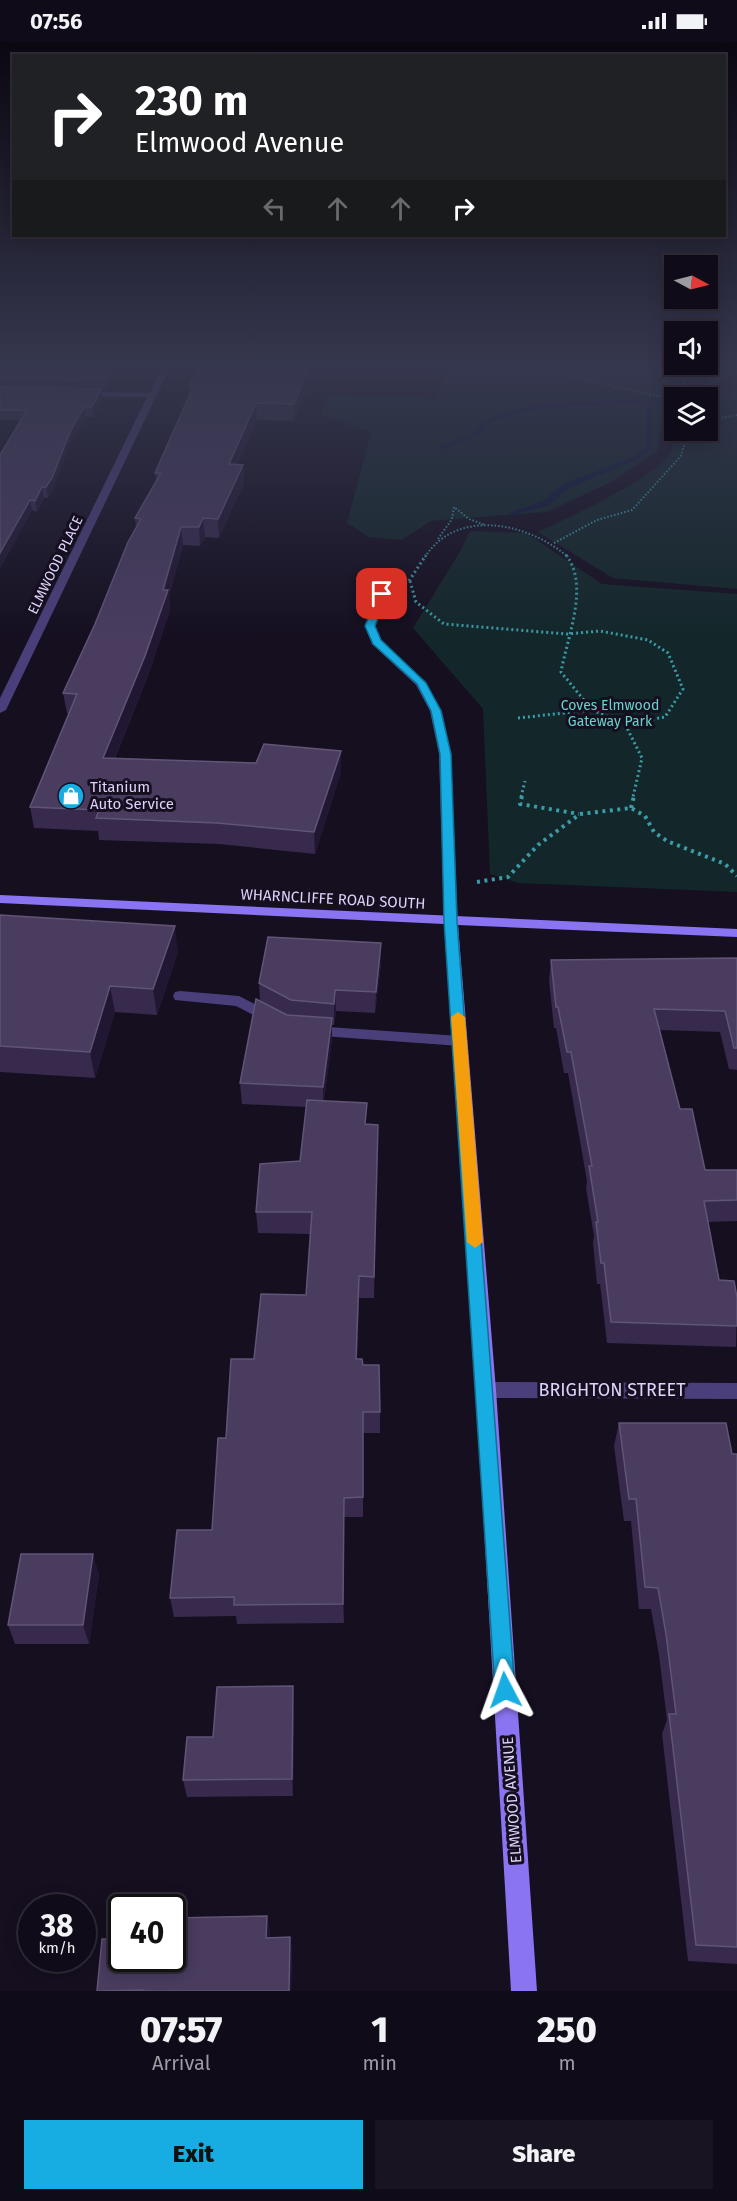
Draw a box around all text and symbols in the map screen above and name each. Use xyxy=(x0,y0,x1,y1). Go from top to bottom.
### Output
text: 07:56 xyxy=(30,8,82,35)
text: 230 m xyxy=(135,76,248,126)
icon: right xyxy=(36,78,114,156)
text: Elmwood Avenue xyxy=(135,127,344,159)
icon: left xyxy=(258,192,291,225)
icon: ahead xyxy=(321,192,354,225)
icon: ahead xyxy=(384,192,417,225)
icon: right xyxy=(447,192,480,225)
north arrow xyxy=(664,255,718,309)
map controls xyxy=(664,255,718,441)
button: sound xyxy=(664,321,718,375)
button: layers xyxy=(664,387,718,441)
street label: ELMWOOD PLACE xyxy=(24,513,87,617)
pin xyxy=(356,568,407,619)
icon: arrive xyxy=(365,577,398,610)
park label: Coves Elmwood Gateway Park xyxy=(561,697,659,730)
place label: Titanium Auto Service xyxy=(90,778,174,813)
shop icon: Titanium Auto Service xyxy=(56,781,86,811)
street label: WHARNCLIFFE ROAD SOUTH xyxy=(240,885,426,913)
street label: BRIGHTON STREET xyxy=(538,1379,686,1401)
position arrow xyxy=(473,1658,537,1722)
street label: ELMWOOD AVENUE xyxy=(499,1736,525,1864)
speed limit sign: 40 xyxy=(108,1894,186,1972)
text: 38 xyxy=(40,1908,74,1944)
text: km/h xyxy=(38,1939,76,1957)
text: 07:57 xyxy=(140,2008,222,2052)
text: 1 xyxy=(371,2008,388,2052)
text: 250 xyxy=(537,2008,597,2052)
text: Arrival xyxy=(152,2051,211,2075)
text: min xyxy=(363,2051,397,2075)
text: m xyxy=(558,2051,576,2075)
button: Exit xyxy=(24,2120,363,2189)
button: Share xyxy=(375,2120,713,2189)

